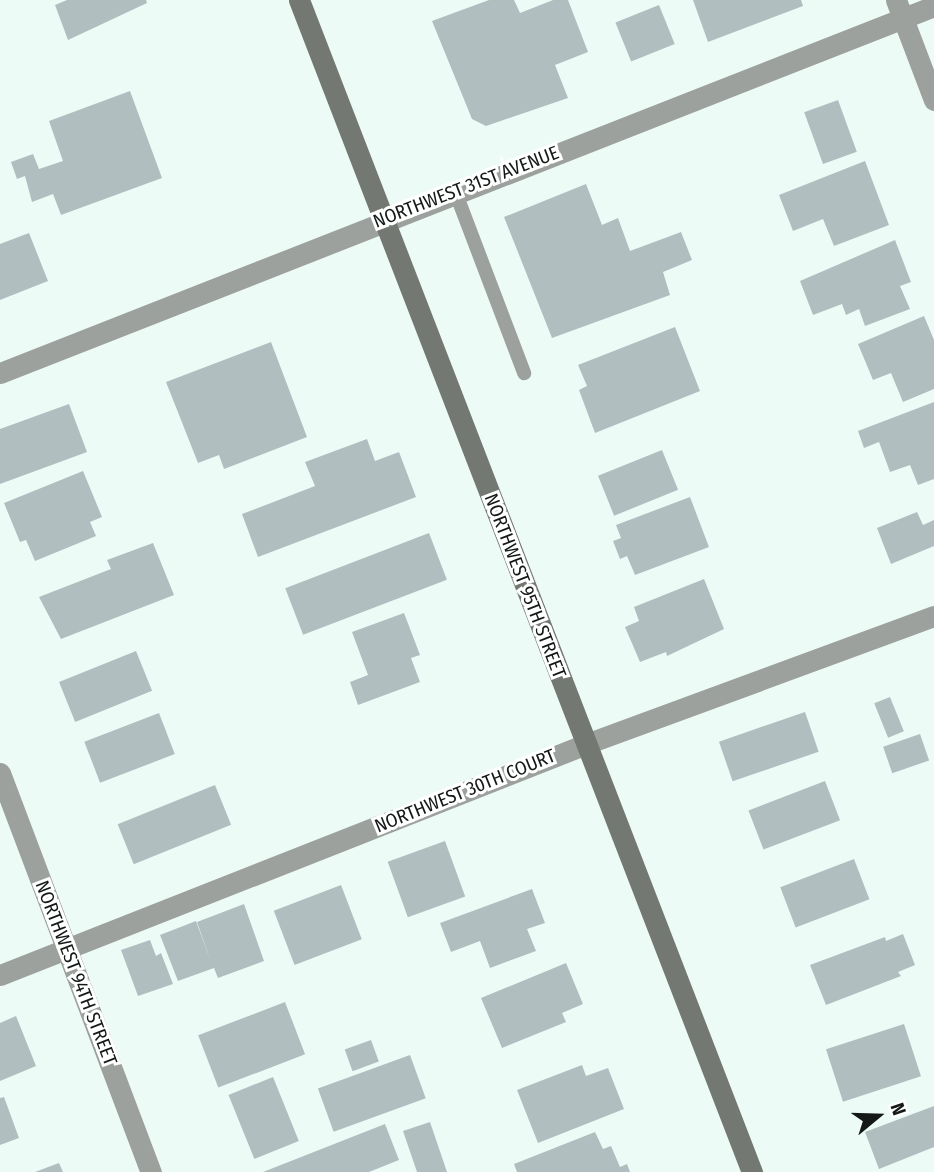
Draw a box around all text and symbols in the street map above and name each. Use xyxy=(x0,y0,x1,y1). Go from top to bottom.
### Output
street label: NORTHWEST 31ST AVENUE xyxy=(370,141,562,233)
street label: NORTHWEST 95TH STREET xyxy=(479,491,571,681)
street label: NORTHWEST 30TH COURT xyxy=(371,744,559,838)
street label: NORTHWEST 94TH STREET xyxy=(30,877,122,1069)
north arrow xyxy=(843,1081,913,1151)
text: N xyxy=(886,1100,911,1118)

